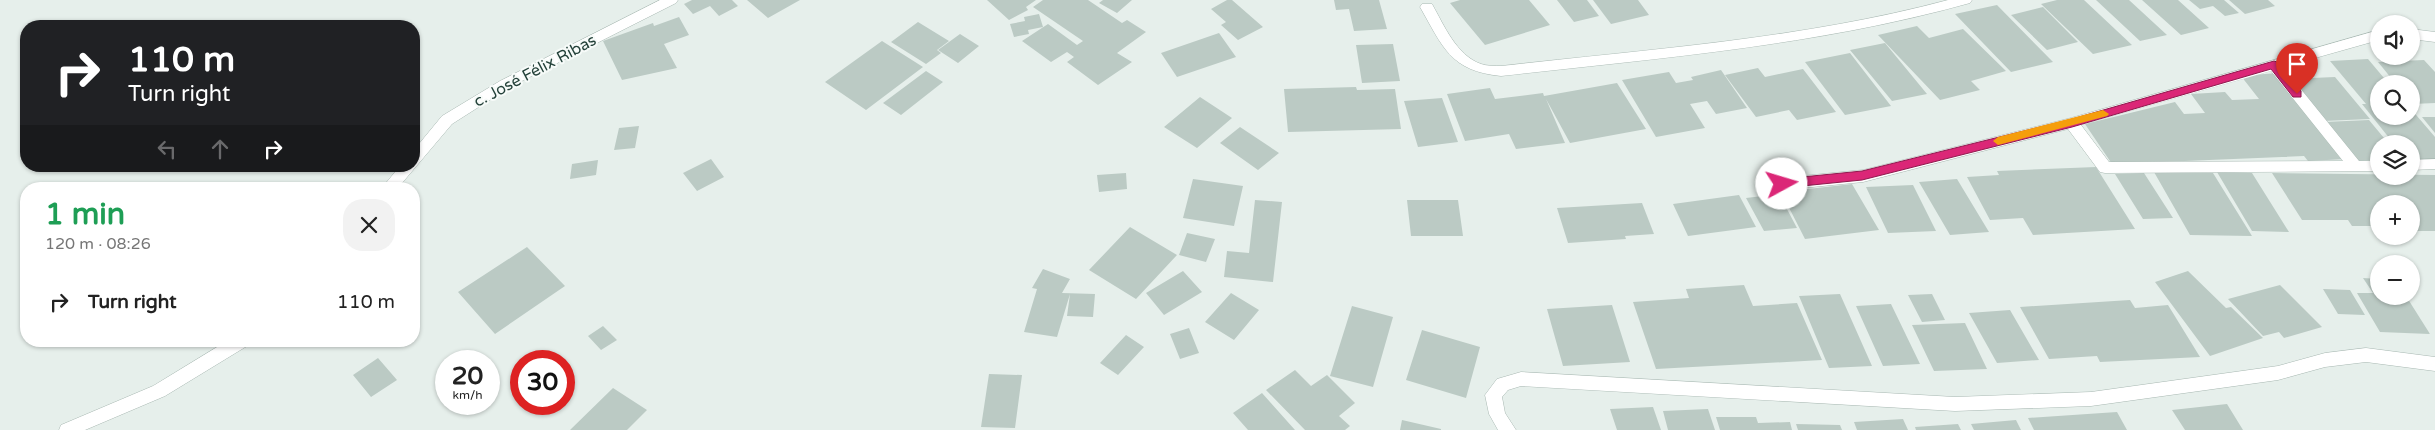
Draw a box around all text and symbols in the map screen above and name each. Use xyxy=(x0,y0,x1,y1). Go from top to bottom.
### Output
map controls xyxy=(2370,15,2420,305)
button: sound xyxy=(2370,15,2420,65)
street label: c. José Félix Ribas xyxy=(470,30,600,112)
text: 110 m xyxy=(128,39,235,81)
icon: right xyxy=(45,40,110,105)
pin xyxy=(2276,43,2318,94)
icon: arrive xyxy=(2283,50,2311,78)
button: search xyxy=(2370,75,2420,125)
text: Turn right xyxy=(128,81,230,107)
icon: left xyxy=(153,135,181,163)
icon: ahead xyxy=(206,135,234,163)
icon: right xyxy=(259,135,287,163)
button: layers xyxy=(2370,135,2420,185)
position arrow xyxy=(1755,157,1807,209)
button: + xyxy=(2370,195,2420,245)
text: 1 min xyxy=(45,196,125,233)
button: close xyxy=(343,199,395,251)
text: 120 m · 08:26 xyxy=(45,234,151,254)
button: − xyxy=(2370,255,2420,305)
icon: right xyxy=(45,288,73,316)
text: Turn right xyxy=(88,291,176,313)
text: 110 m xyxy=(337,291,395,313)
speed limit sign: 30 xyxy=(510,350,575,415)
text: 20 xyxy=(452,361,483,391)
text: km/h xyxy=(452,388,483,402)

